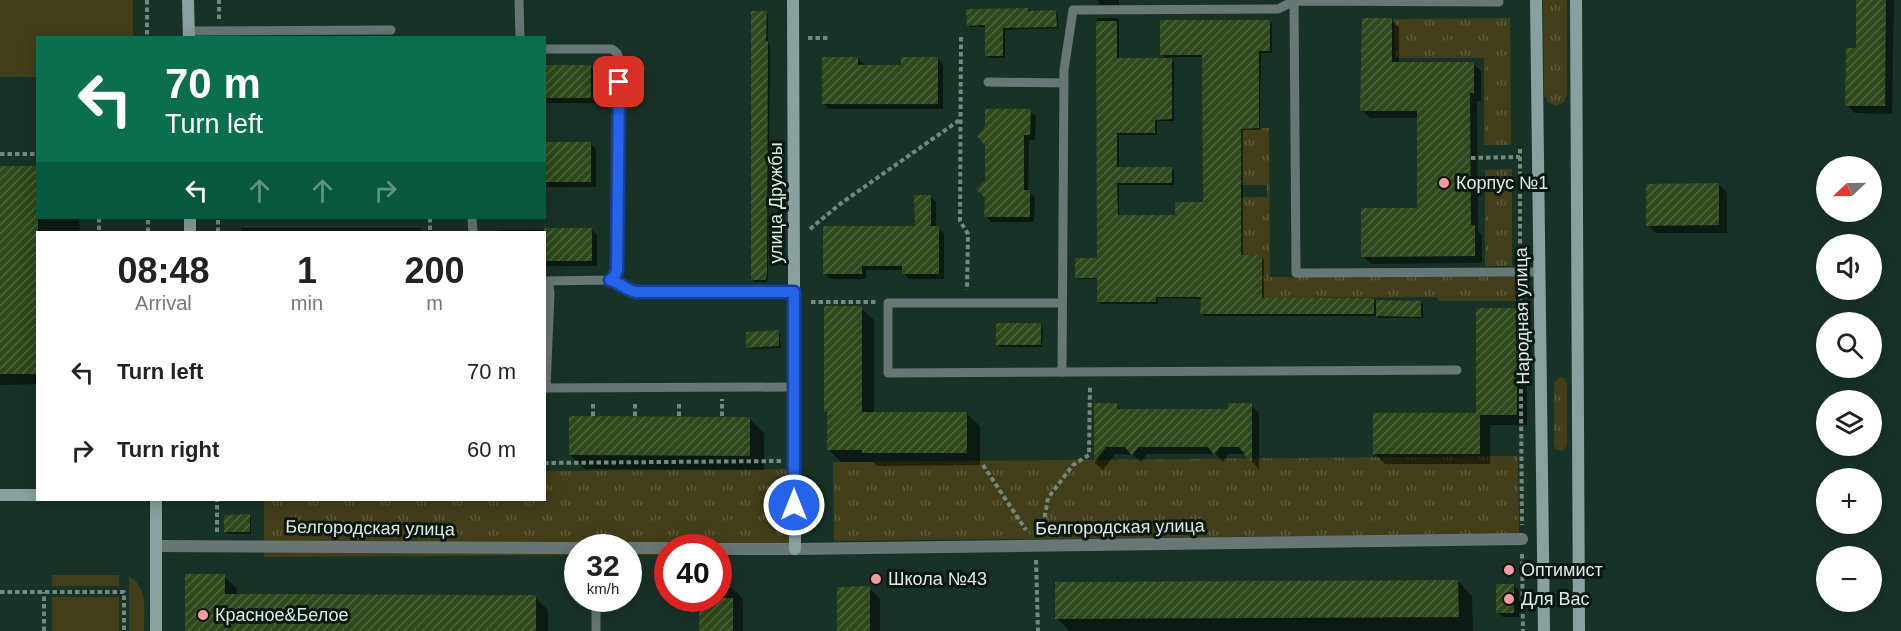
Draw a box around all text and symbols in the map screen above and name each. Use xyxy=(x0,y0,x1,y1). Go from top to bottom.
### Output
pin xyxy=(593,56,644,107)
icon: left xyxy=(66,60,144,138)
text: 70 m xyxy=(165,60,261,107)
icon: arrive xyxy=(602,65,635,98)
text: Turn left xyxy=(165,109,263,139)
street label: улица Дружбы xyxy=(766,142,786,264)
north arrow xyxy=(1816,156,1882,222)
map controls xyxy=(1816,156,1882,612)
place label: Корпус №1 xyxy=(1456,173,1548,193)
icon: left xyxy=(180,174,213,207)
icon: ahead xyxy=(243,174,276,207)
icon: ahead xyxy=(306,174,339,207)
icon: right xyxy=(369,174,402,207)
marker: Корпус №1 xyxy=(1437,176,1451,190)
button: sound xyxy=(1816,234,1882,300)
street label: Народная улица xyxy=(1511,246,1533,385)
text: 08:48 xyxy=(117,250,209,291)
text: 1 xyxy=(297,250,317,291)
text: 200 xyxy=(404,250,465,291)
text: Arrival xyxy=(135,292,192,314)
text: min xyxy=(291,292,323,314)
text: m xyxy=(426,292,443,314)
button: search xyxy=(1816,312,1882,378)
icon: left xyxy=(66,356,99,389)
text: Turn left xyxy=(117,359,203,384)
text: 70 m xyxy=(467,359,516,384)
button: layers xyxy=(1816,390,1882,456)
icon: right xyxy=(66,434,99,467)
text: Turn right xyxy=(117,437,219,462)
text: 60 m xyxy=(467,437,516,462)
button: + xyxy=(1816,468,1882,534)
position arrow xyxy=(762,473,826,537)
street label: Белгородская улица xyxy=(1035,516,1206,538)
street label: Белгородская улица xyxy=(285,517,456,539)
speed limit sign: 40 xyxy=(654,534,732,612)
button: − xyxy=(1816,546,1882,612)
text: 32 xyxy=(586,549,620,582)
place label: Оптимист xyxy=(1521,560,1603,580)
marker: Оптимист xyxy=(1502,563,1516,577)
place label: Школа №43 xyxy=(888,569,987,589)
marker: Школа №43 xyxy=(869,572,883,586)
text: km/h xyxy=(587,580,619,597)
place label: Для Вас xyxy=(1521,589,1589,609)
marker: Для Вас xyxy=(1502,592,1516,606)
place label: Красное&Белое xyxy=(215,605,348,625)
marker: Красное&Белое xyxy=(196,608,210,622)

